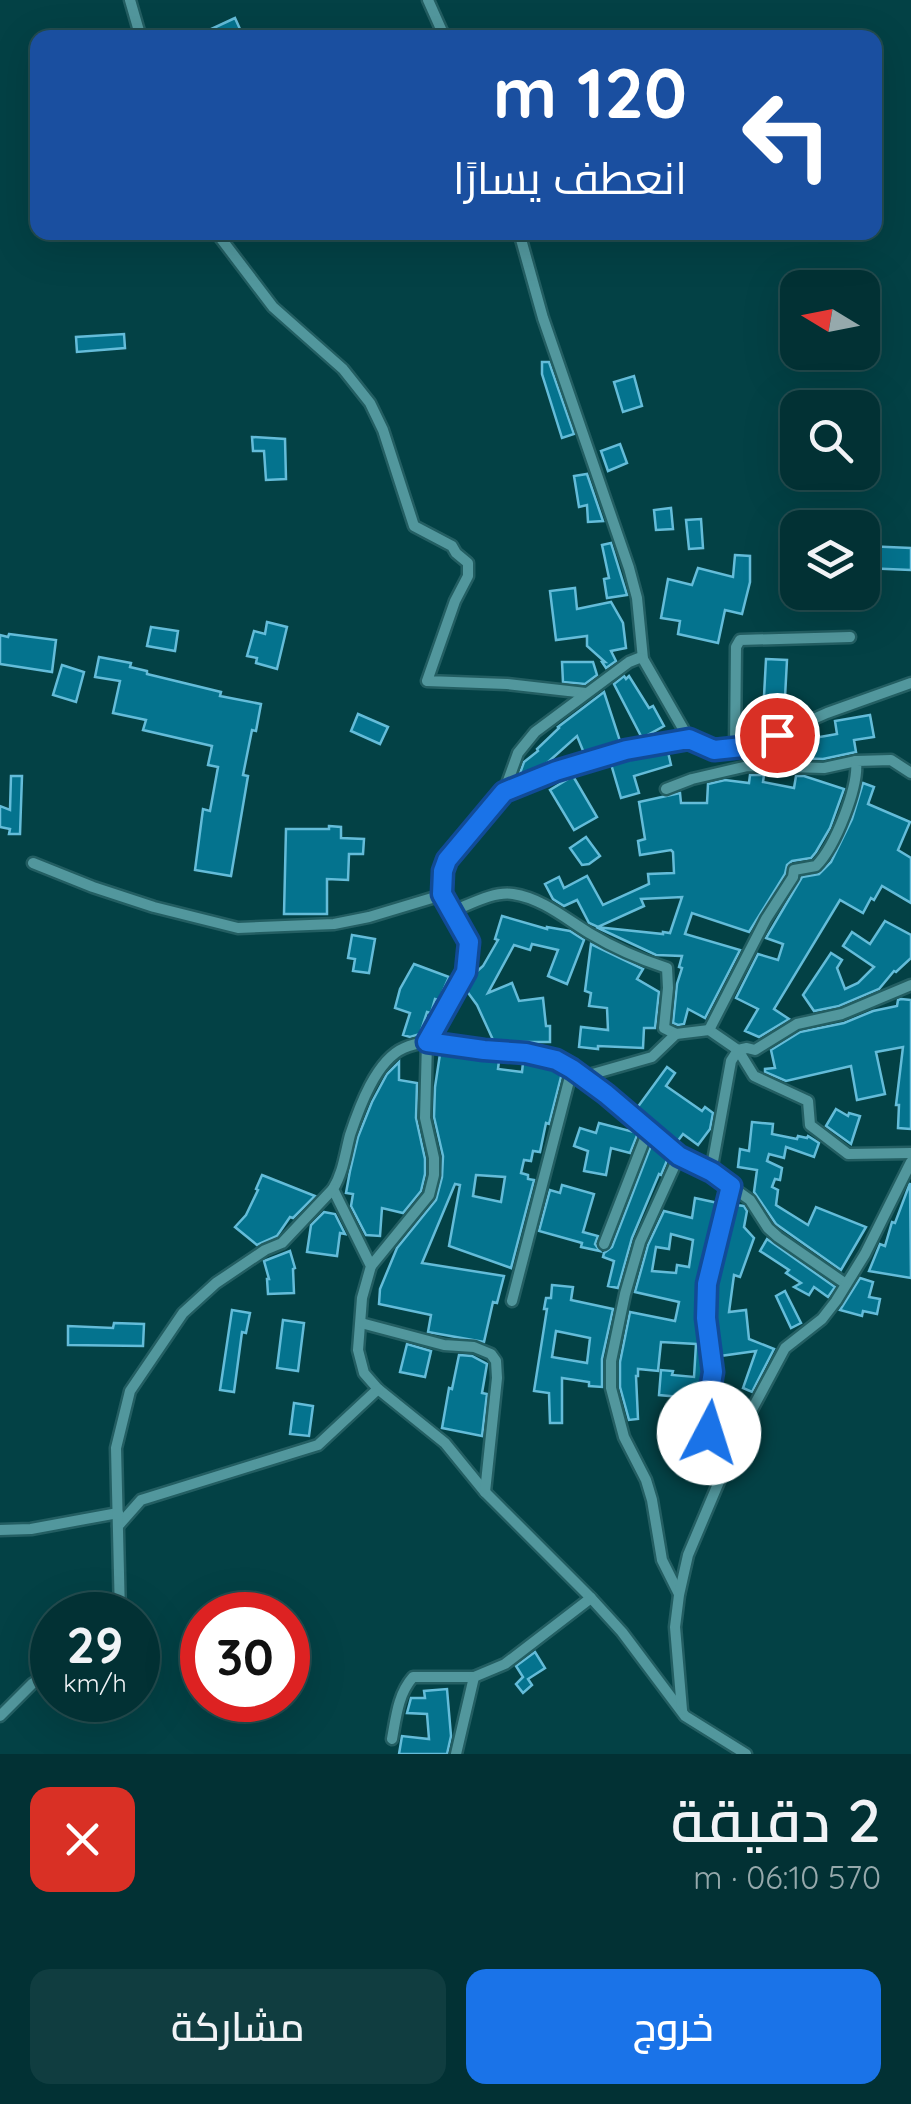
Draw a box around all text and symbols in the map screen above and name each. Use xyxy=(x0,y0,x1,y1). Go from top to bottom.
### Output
text: 120 m xyxy=(493,48,687,136)
icon: left xyxy=(722,70,852,200)
text: انعطف يسارًا xyxy=(453,149,687,205)
north arrow xyxy=(780,270,880,370)
map controls xyxy=(780,270,880,610)
button: search xyxy=(780,390,880,490)
button: layers xyxy=(780,510,880,610)
pin xyxy=(735,693,820,778)
icon: arrive xyxy=(750,708,805,763)
position arrow xyxy=(657,1381,761,1485)
speed limit sign: 30 xyxy=(180,1592,310,1722)
text: 29 xyxy=(67,1613,123,1676)
text: km/h xyxy=(63,1667,127,1698)
text: 2 دقيقة xyxy=(671,1782,881,1857)
button: close xyxy=(30,1787,135,1892)
text: 570 m · 06:10 xyxy=(693,1857,881,1897)
button: مشاركة xyxy=(30,1969,446,2084)
button: خروج xyxy=(466,1969,881,2084)

